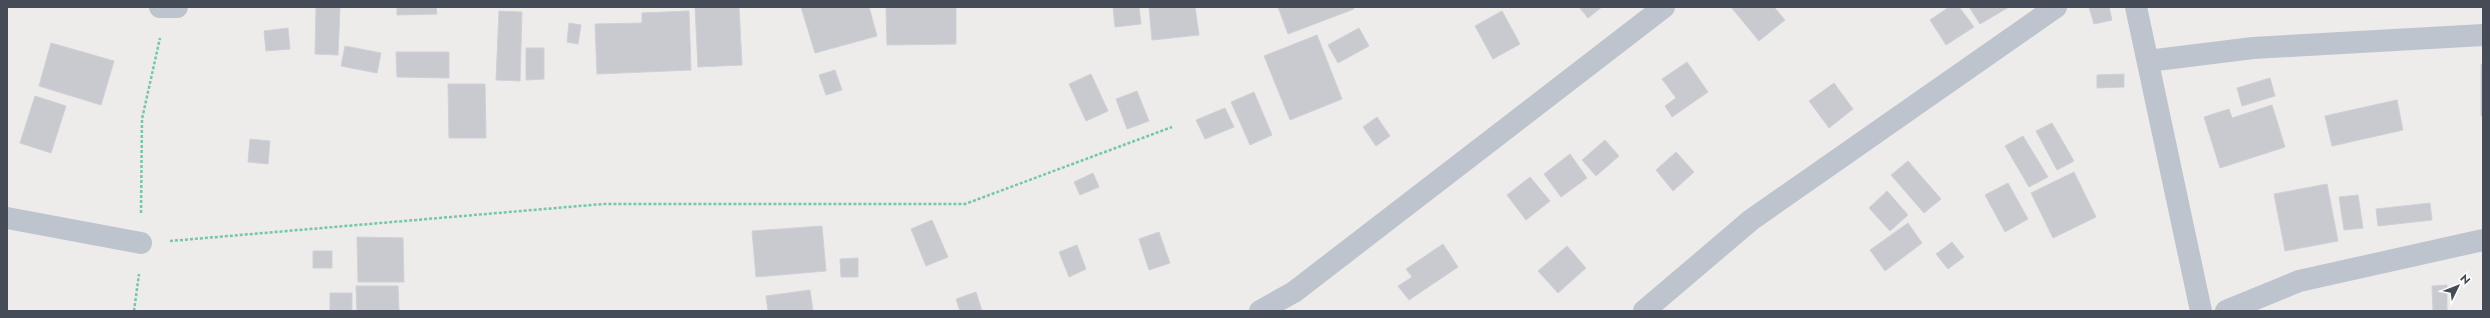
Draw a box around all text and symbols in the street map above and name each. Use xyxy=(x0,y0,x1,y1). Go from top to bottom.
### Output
north arrow xyxy=(2438,266,2478,306)
text: N xyxy=(2456,271,2474,288)

